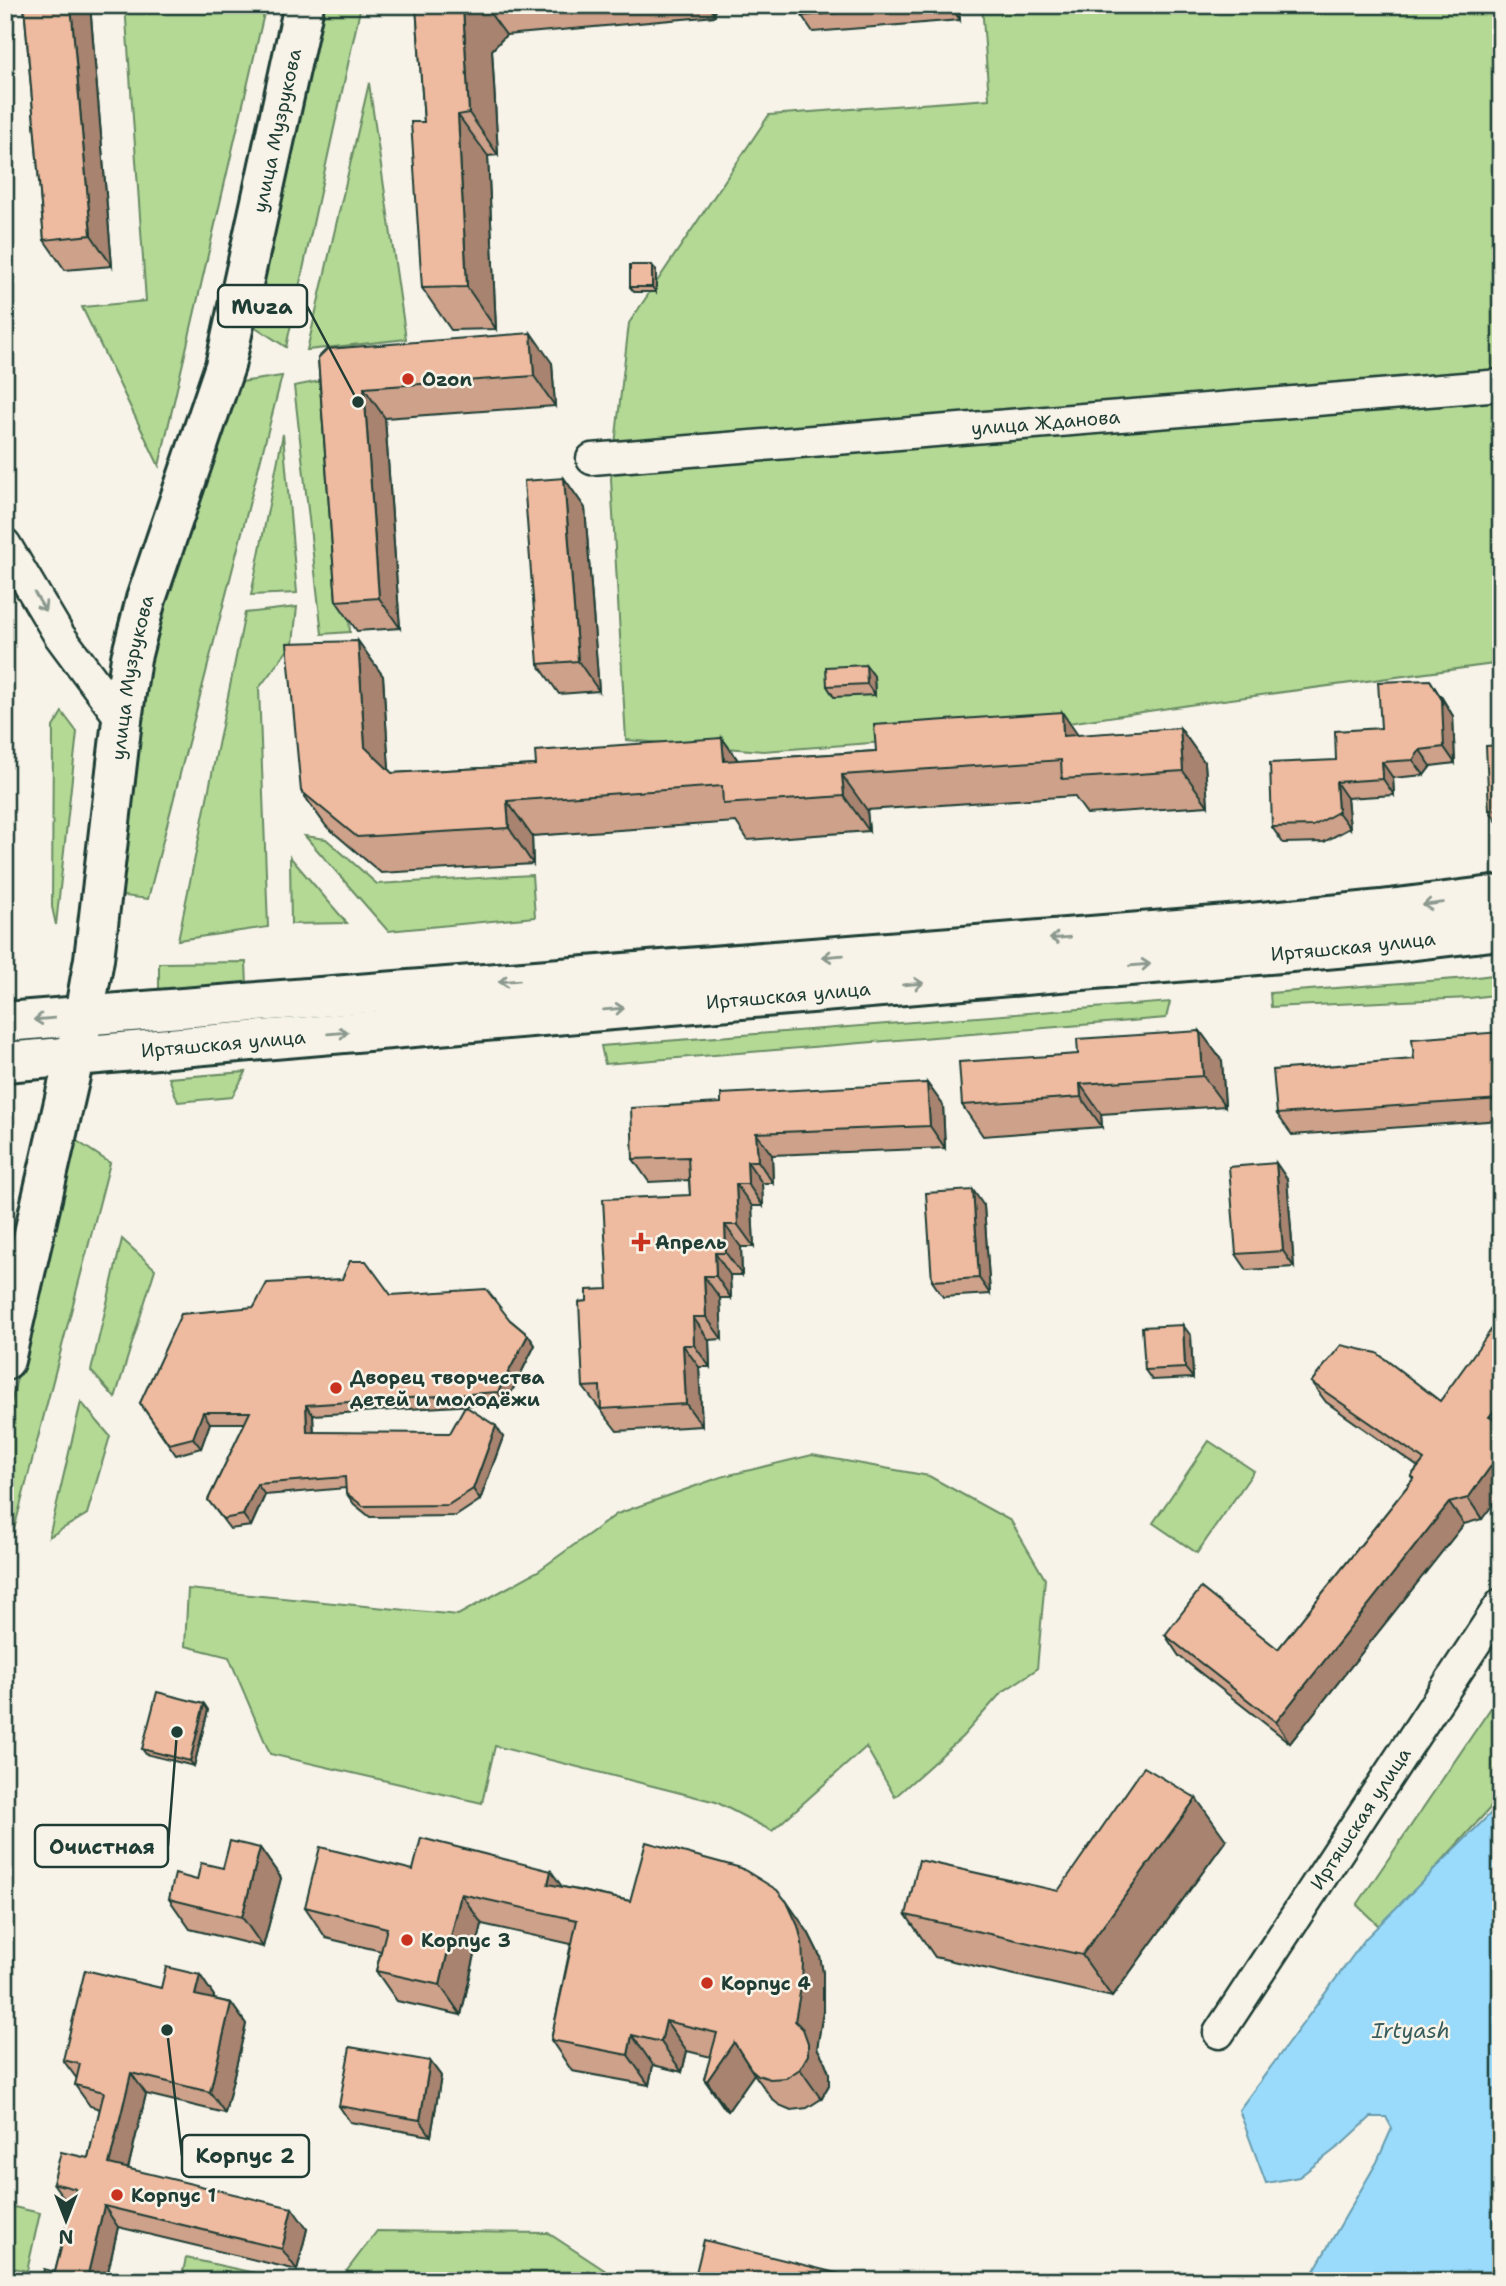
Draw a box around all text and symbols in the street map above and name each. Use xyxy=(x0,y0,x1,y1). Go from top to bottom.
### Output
street label: улица Музрукова xyxy=(247,46,307,215)
callout: Muza xyxy=(218,285,307,327)
text: Muza xyxy=(231,293,293,321)
place label: Ozon xyxy=(422,367,472,392)
marker: Ozon xyxy=(400,371,416,387)
street label: улица Жданова xyxy=(970,404,1121,441)
one-way arrow xyxy=(33,592,47,612)
street label: улица Музрукова xyxy=(105,592,160,761)
one-way arrow xyxy=(1422,897,1445,910)
street label: Иртяшская улица xyxy=(1270,926,1437,967)
one-way arrow xyxy=(1049,932,1072,945)
one-way arrow xyxy=(823,950,845,963)
one-way arrow xyxy=(1128,958,1151,971)
one-way arrow xyxy=(498,975,521,988)
street label: Иртяшская улица xyxy=(705,976,872,1015)
one-way arrow xyxy=(902,977,924,990)
one-way arrow xyxy=(602,1002,624,1015)
one-way arrow xyxy=(34,1012,56,1025)
street label: Иртяшская улица xyxy=(140,1024,307,1063)
one-way arrow xyxy=(326,1026,349,1039)
place label: Апрель xyxy=(655,1230,726,1255)
marker: Апрель xyxy=(633,1234,649,1250)
place label: Дворец творчества детей и молодёжи xyxy=(350,1365,545,1412)
marker: Дворец творчества детей и молодёжи xyxy=(328,1380,344,1396)
street label: Иртяшская улица xyxy=(1305,1742,1417,1894)
callout: Очистная xyxy=(35,1825,168,1867)
text: Очистная xyxy=(49,1833,155,1861)
place label: Корпус 3 xyxy=(421,1928,511,1953)
marker: Корпус 3 xyxy=(399,1932,415,1948)
place label: Корпус 4 xyxy=(721,1971,811,1996)
marker: Корпус 4 xyxy=(699,1975,715,1991)
water label: Irtyash xyxy=(1371,2017,1450,2045)
callout: Корпус 2 xyxy=(182,2135,309,2177)
text: Корпус 2 xyxy=(195,2142,295,2170)
place label: Корпус 1 xyxy=(131,2183,216,2208)
north arrow xyxy=(32,2184,102,2254)
marker: Корпус 1 xyxy=(109,2187,125,2203)
text: N xyxy=(58,2224,74,2249)

